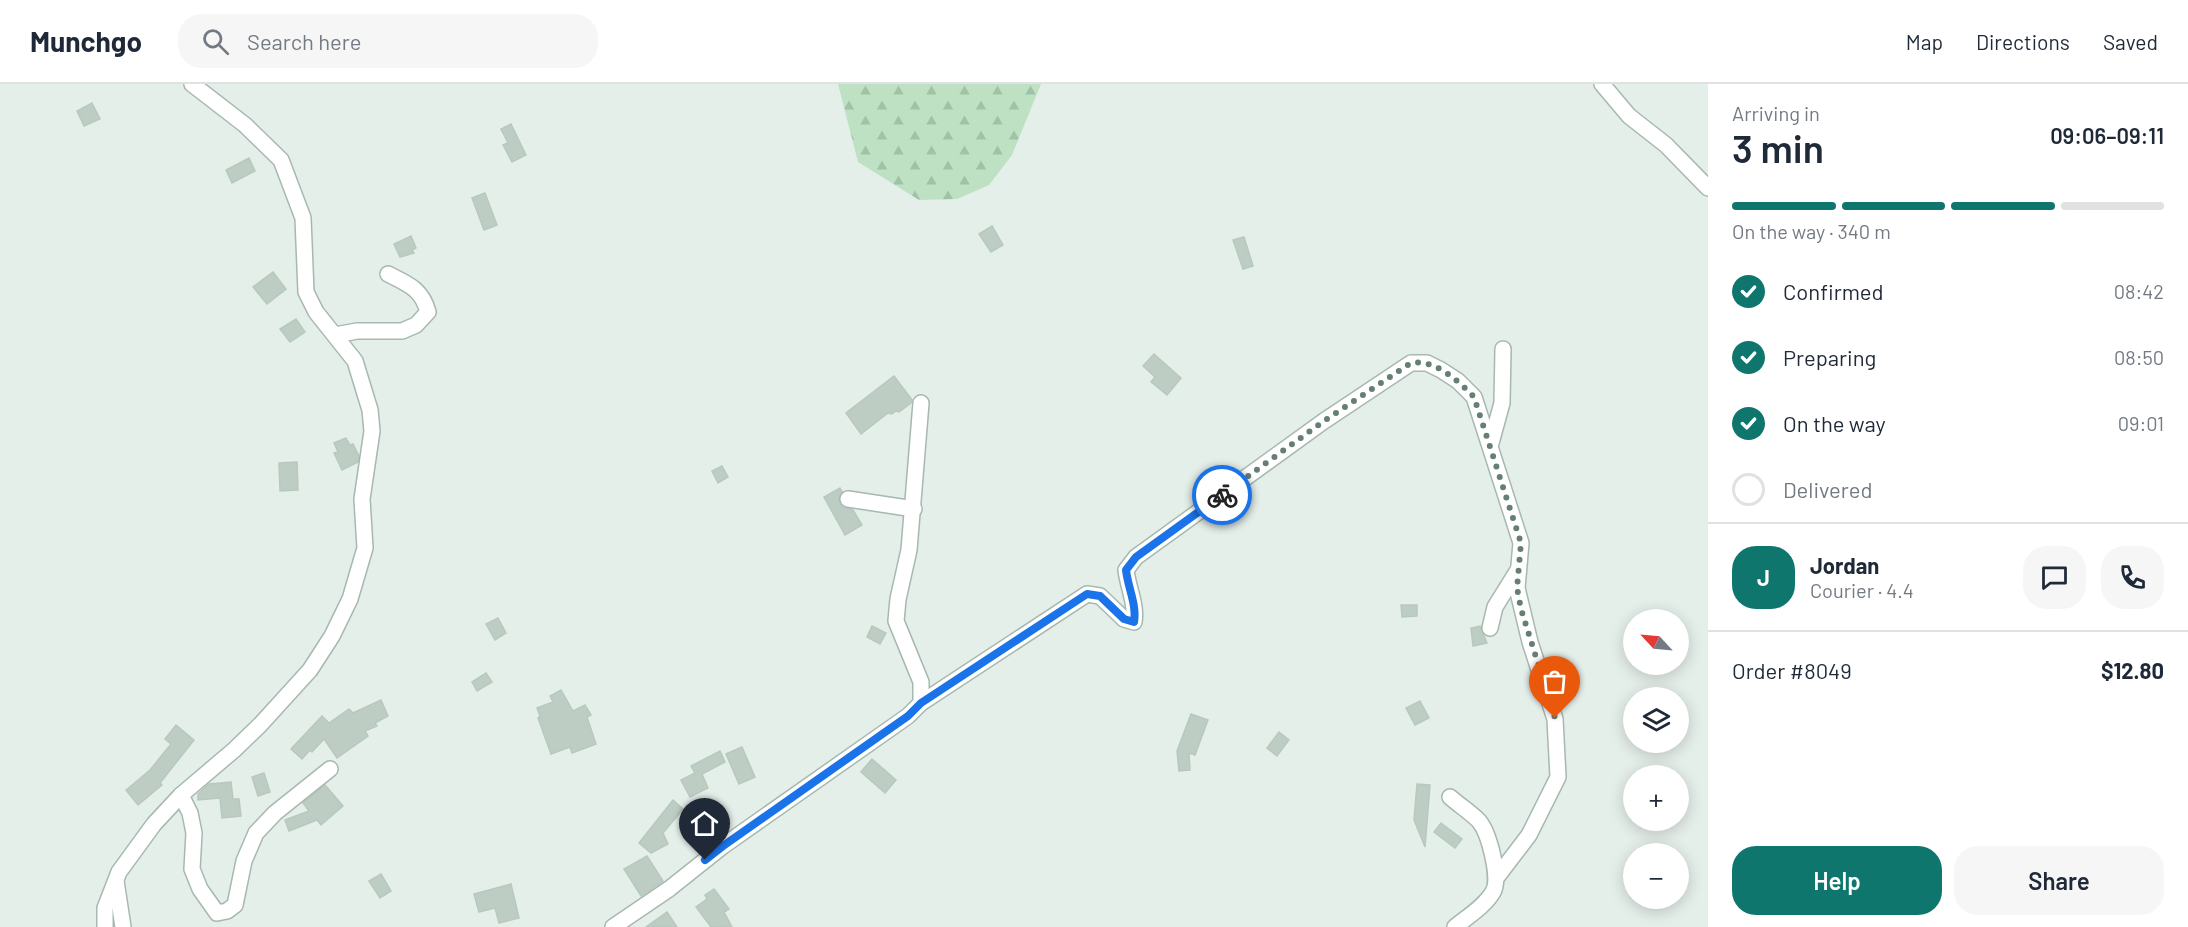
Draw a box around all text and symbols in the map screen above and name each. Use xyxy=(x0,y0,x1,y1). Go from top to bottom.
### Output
search box xyxy=(178,14,598,68)
text: Munchgo xyxy=(30,24,142,58)
icon: search xyxy=(199,25,232,58)
text: Search here xyxy=(247,28,361,54)
text: Map xyxy=(1906,29,1943,54)
text: Directions xyxy=(1976,29,2070,54)
text: Saved xyxy=(2103,29,2158,54)
text: Arriving in xyxy=(1732,101,1820,125)
text: 09:06–09:11 xyxy=(2050,122,2164,148)
text: 3 min xyxy=(1732,124,1824,171)
text: On the way · 340 m xyxy=(1732,219,1891,243)
icon: check xyxy=(1732,275,1765,308)
text: Confirmed xyxy=(1783,278,1883,304)
text: 08:42 xyxy=(2114,279,2164,303)
icon: check xyxy=(1732,341,1765,374)
text: Preparing xyxy=(1783,344,1876,370)
text: 08:50 xyxy=(2114,345,2164,369)
icon: check xyxy=(1732,407,1765,440)
text: On the way xyxy=(1783,410,1886,436)
text: 09:01 xyxy=(2118,411,2164,435)
courier xyxy=(1192,465,1252,525)
text: Delivered xyxy=(1783,476,1872,502)
icon: bike xyxy=(1206,479,1239,512)
button: chat xyxy=(2023,546,2086,609)
button: phone xyxy=(2101,546,2164,609)
text: Jordan xyxy=(1810,552,1879,578)
text: J xyxy=(1757,564,1770,590)
text: Courier · 4.4 xyxy=(1810,578,1914,602)
north arrow xyxy=(1623,609,1689,675)
map controls xyxy=(1623,609,1689,909)
pin xyxy=(1529,656,1580,718)
text: Order #8049 xyxy=(1732,657,1852,683)
text: $12.80 xyxy=(2101,657,2164,683)
icon: bag xyxy=(1538,665,1571,698)
button: layers xyxy=(1623,687,1689,753)
button: + xyxy=(1623,765,1689,831)
pin xyxy=(679,798,730,860)
icon: home xyxy=(688,807,721,840)
button: − xyxy=(1623,843,1689,909)
button: Help xyxy=(1732,846,1942,915)
button: Share xyxy=(1954,846,2164,915)

